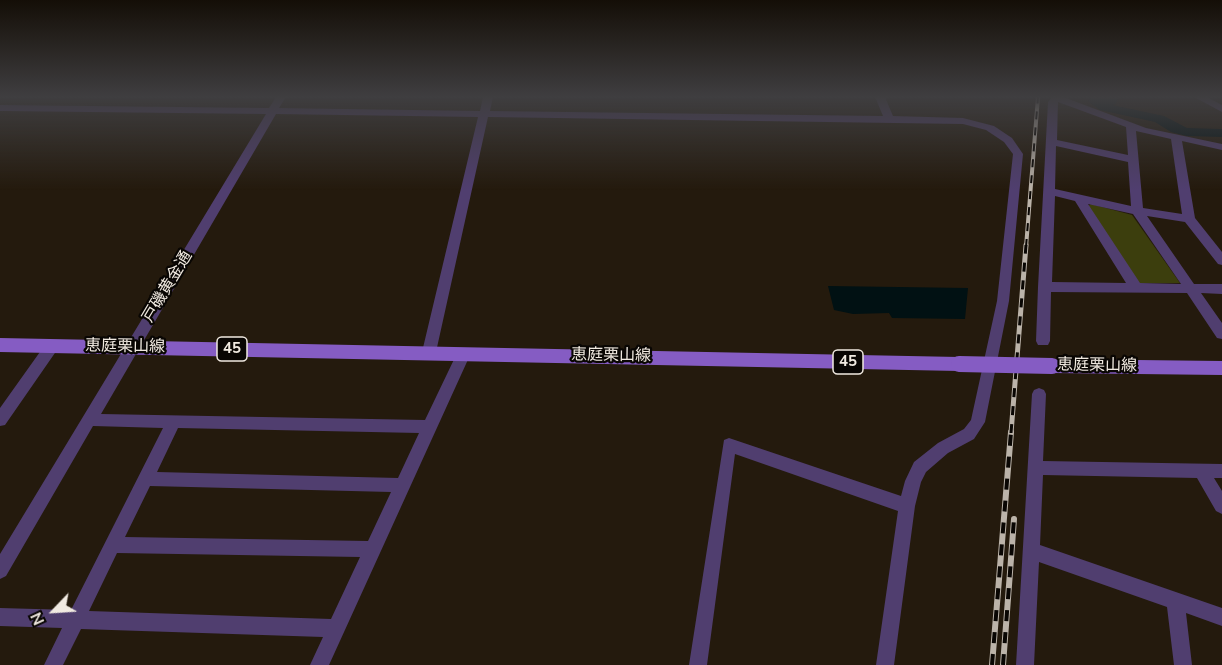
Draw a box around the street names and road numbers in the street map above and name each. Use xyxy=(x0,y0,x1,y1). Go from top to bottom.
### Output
street label: 戸磯黄金通 xyxy=(139,248,197,326)
street label: 恵庭栗山線 xyxy=(85,337,165,357)
road number: 45 xyxy=(217,337,247,361)
street label: 恵庭栗山線 xyxy=(571,346,651,366)
road number: 45 xyxy=(833,350,863,374)
street label: 恵庭栗山線 xyxy=(1057,356,1137,376)

